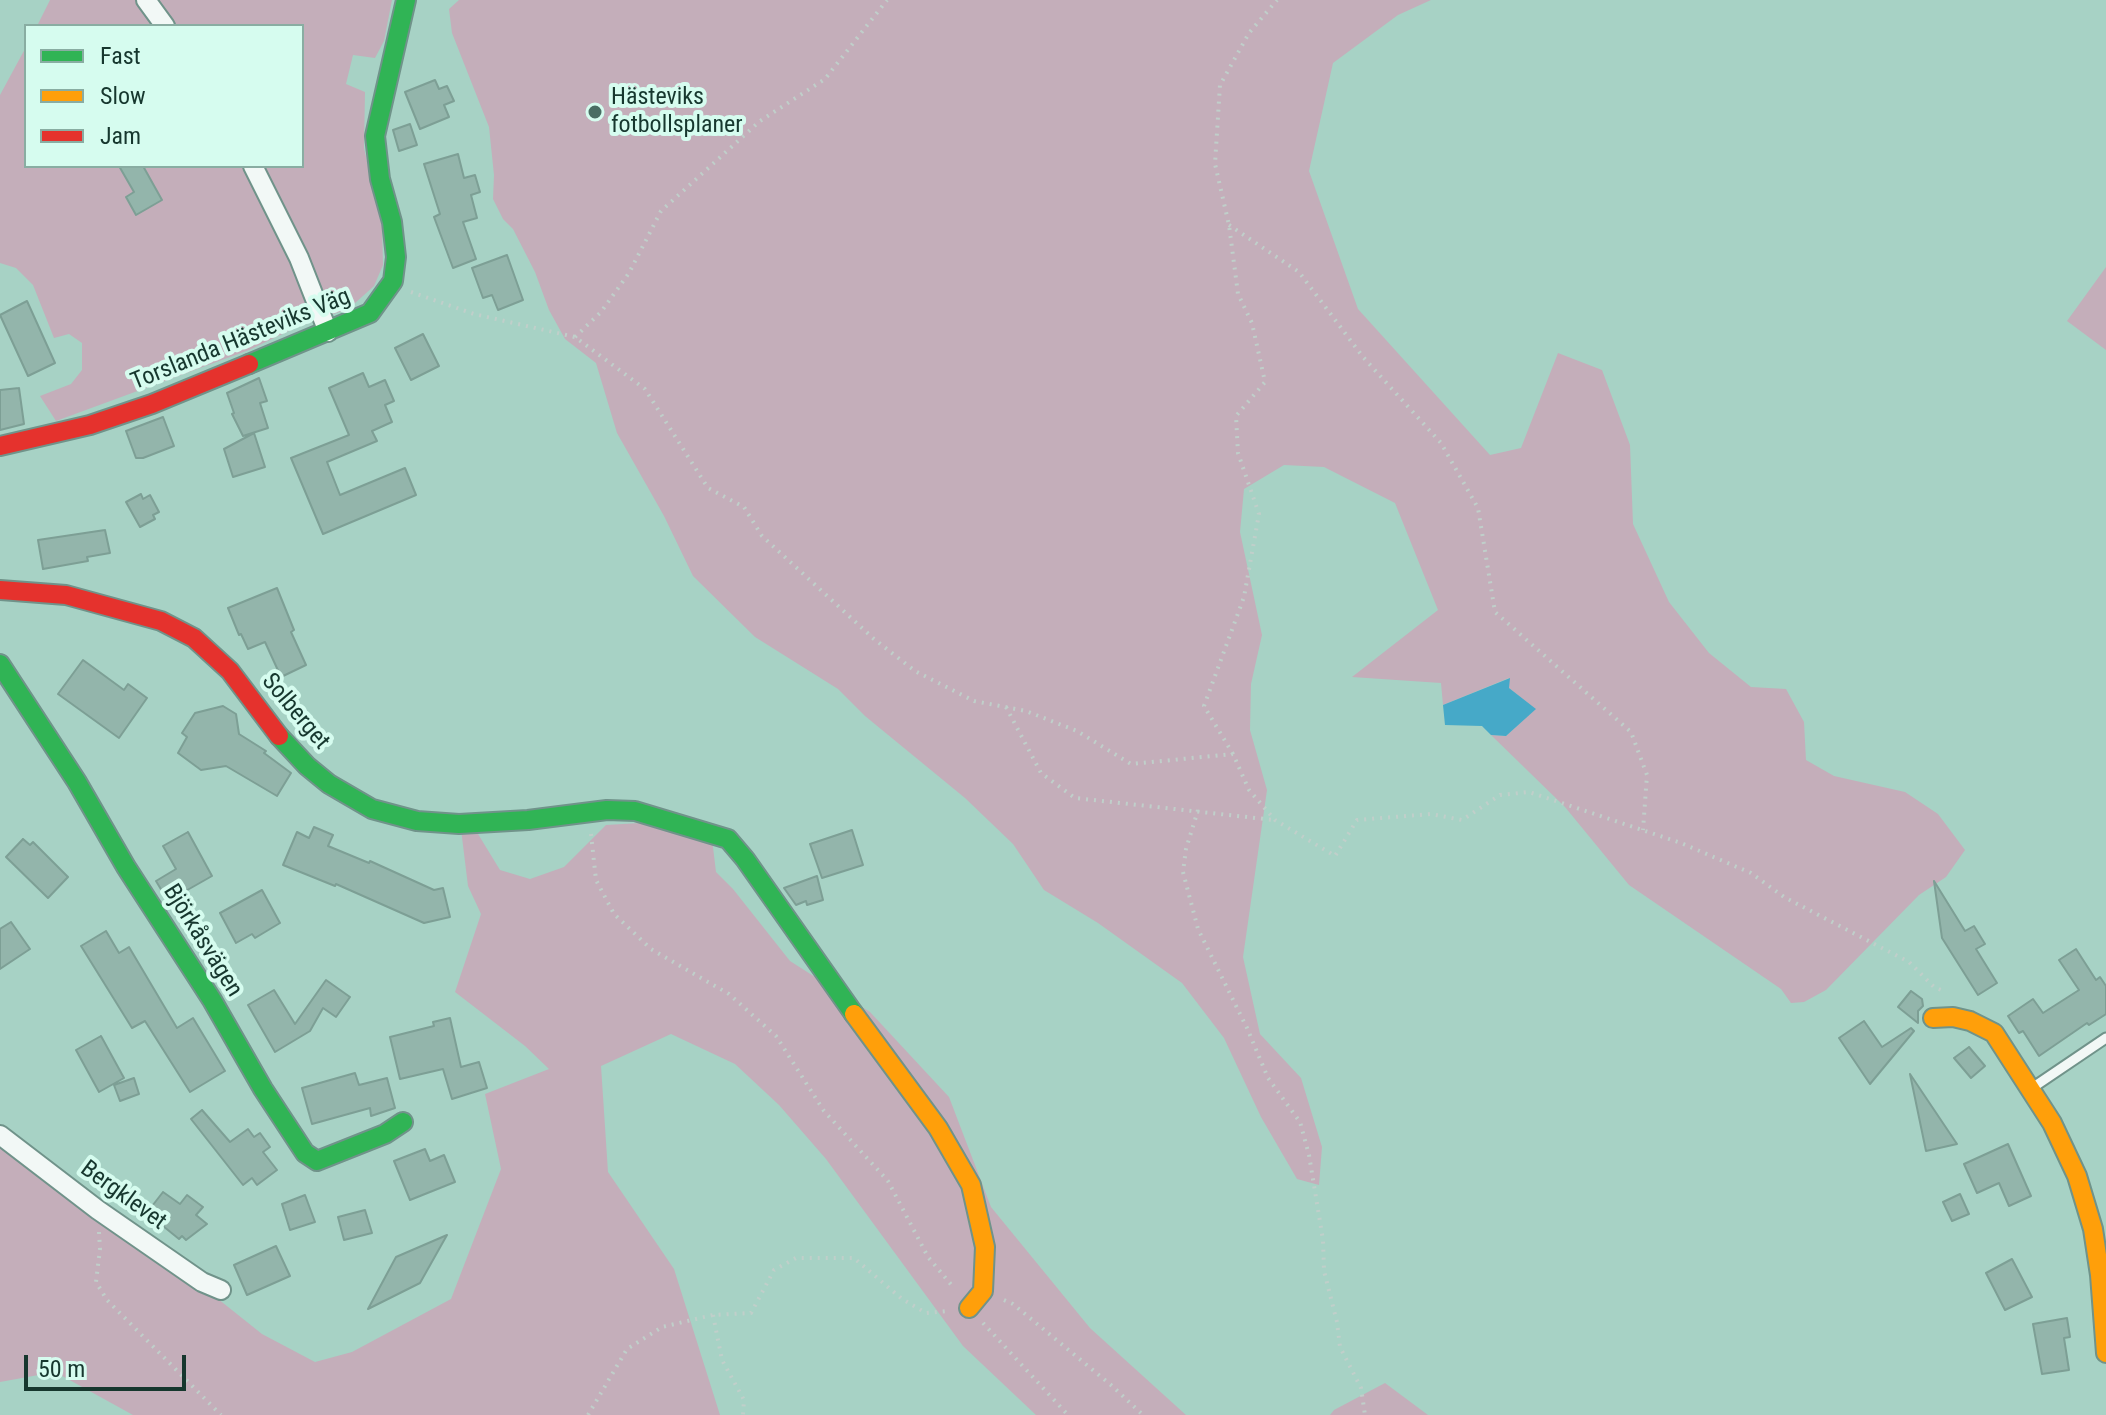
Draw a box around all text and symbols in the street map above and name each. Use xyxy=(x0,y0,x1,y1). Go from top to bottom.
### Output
legend xyxy=(24,24,304,168)
text: Fast xyxy=(100,42,141,70)
text: Slow xyxy=(100,82,146,110)
place label: Hästeviks fotbollsplaner xyxy=(611,84,743,140)
marker: Hästeviks fotbollsplaner xyxy=(586,103,604,121)
text: Jam xyxy=(100,122,141,150)
street label: Torslanda Hästeviks Väg xyxy=(127,283,355,397)
street label: Solberget xyxy=(255,668,335,756)
street label: Björkåsvägen xyxy=(156,879,248,1003)
street label: Bergklevet xyxy=(74,1155,172,1237)
scale bar xyxy=(28,1339,190,1389)
text: 50 m xyxy=(38,1355,85,1383)

